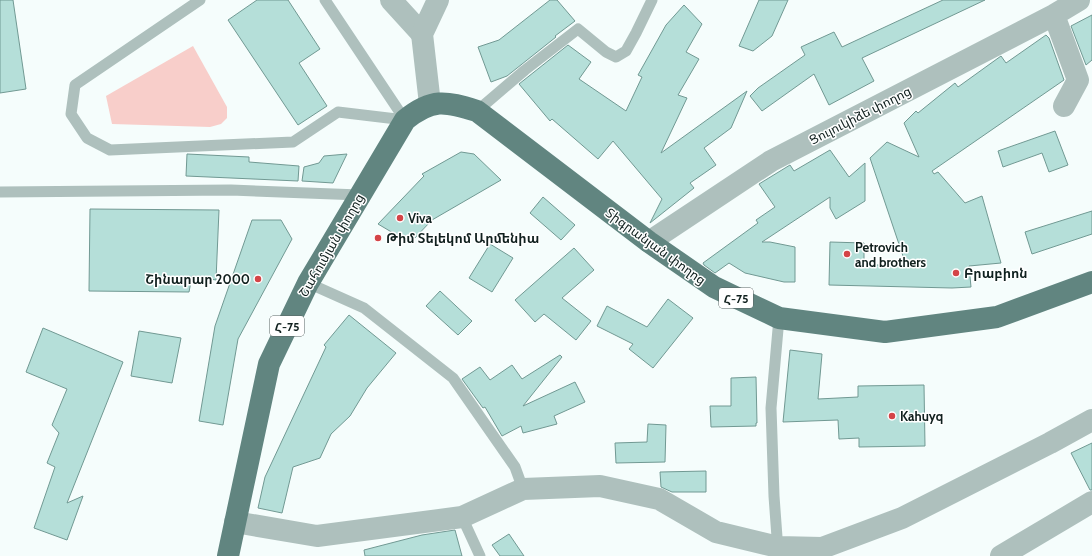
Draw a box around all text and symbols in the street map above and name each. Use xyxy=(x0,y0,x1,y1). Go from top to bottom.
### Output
street label: Ցուլուկիձե փողոց xyxy=(806,82,914,148)
street label: Շահումյան փողոց xyxy=(295,191,367,299)
street label: Տիգրանյան փողոց xyxy=(603,204,709,288)
place label: Viva xyxy=(408,210,432,226)
marker: Viva xyxy=(395,213,405,223)
place label: Թիմ Տելեկոմ Արմենիա xyxy=(386,230,539,246)
marker: Թիմ Տելեկոմ Արմենիա xyxy=(373,233,383,243)
place label: Petrovich and brothers xyxy=(855,239,927,270)
marker: Petrovich and brothers xyxy=(842,249,852,259)
place label: Բրաբիոն xyxy=(964,265,1028,281)
marker: Բրաբիոն xyxy=(951,268,961,278)
place label: Շինարար 2000 xyxy=(145,271,250,287)
marker: Շինարար 2000 xyxy=(253,274,263,284)
road number: Հ-75 xyxy=(719,288,753,308)
road number: Հ-75 xyxy=(270,316,304,336)
place label: Kahuyq xyxy=(900,408,943,424)
marker: Kahuyq xyxy=(887,411,897,421)

